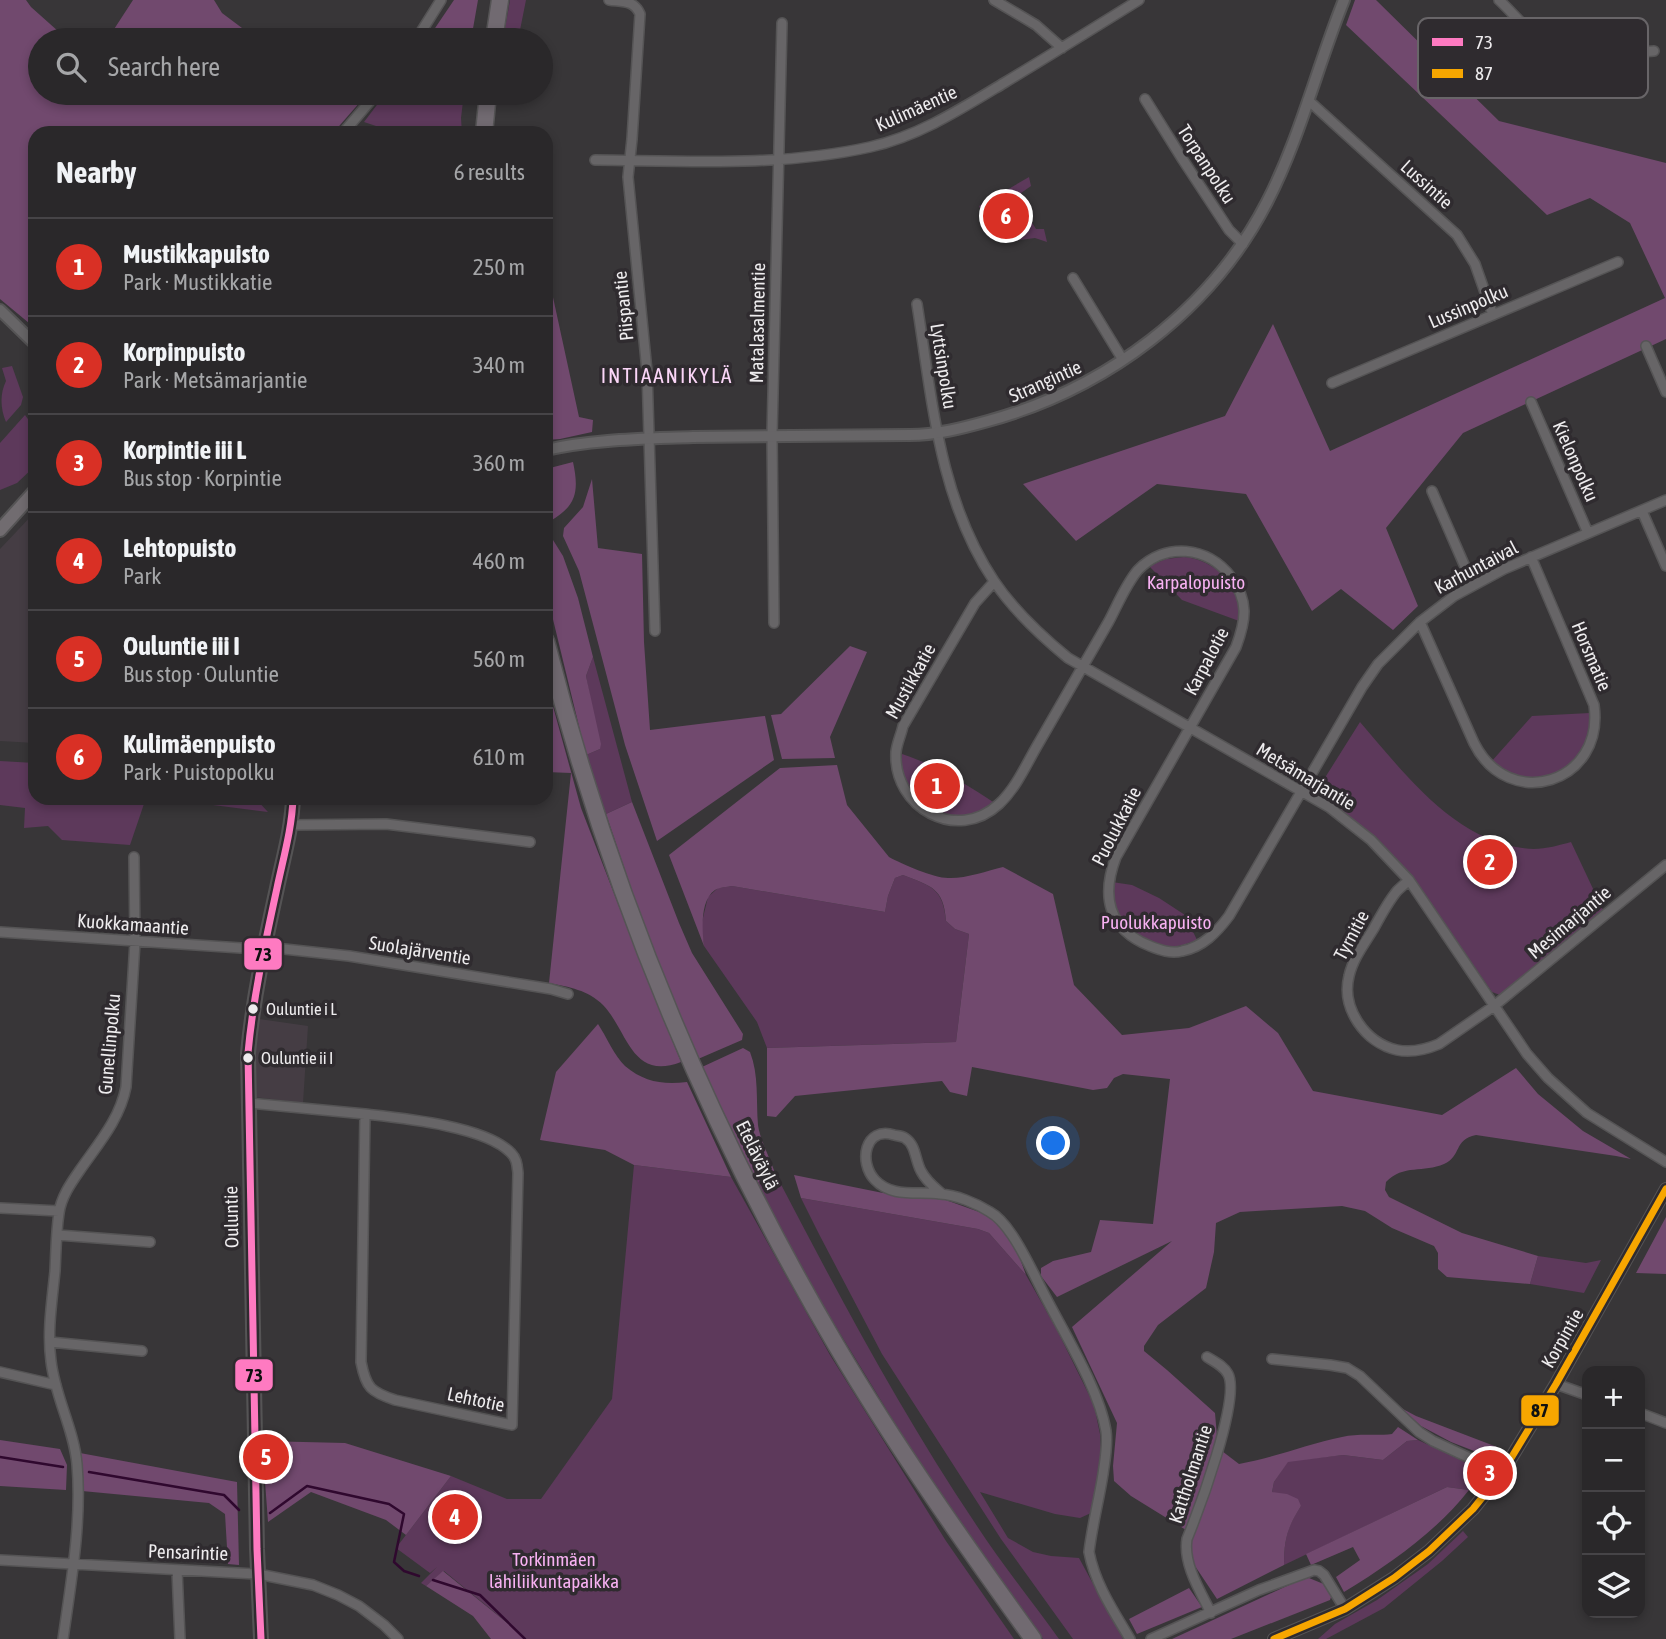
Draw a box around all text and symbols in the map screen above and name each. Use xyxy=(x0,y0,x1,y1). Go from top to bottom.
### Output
legend xyxy=(1418,18,1648,98)
search box xyxy=(28,28,553,105)
text: 73 xyxy=(1475,31,1493,53)
icon: search xyxy=(52,48,90,86)
text: Search here xyxy=(108,52,220,82)
text: 87 xyxy=(1475,62,1493,84)
street label: Kulimäentie xyxy=(872,80,960,136)
street label: Torpanpolku xyxy=(1173,121,1241,207)
text: Nearby xyxy=(56,155,136,189)
street label: Lussintie xyxy=(1397,155,1457,213)
text: 6 results xyxy=(454,159,525,185)
pin: 6 xyxy=(983,190,1029,242)
text: Mustikkapuisto xyxy=(123,239,270,269)
text: 1 xyxy=(74,254,84,280)
text: 250 m xyxy=(473,254,525,280)
street label: Matalasalmentie xyxy=(745,263,769,383)
text: Park · Mustikkatie xyxy=(123,269,272,295)
street label: Piispantie xyxy=(608,270,638,342)
street label: Lussinpolku xyxy=(1425,279,1511,333)
street label: Lyttsinpolku xyxy=(926,322,962,410)
text: Korpinpuisto xyxy=(123,337,246,367)
text: 2 xyxy=(74,352,84,378)
text: 340 m xyxy=(473,352,525,378)
street label: Strangintie xyxy=(1005,355,1085,407)
district label: INTIAANIKYLÄ xyxy=(601,363,733,387)
text: Park · Metsämarjantie xyxy=(123,367,307,393)
street label: Kielonpolku xyxy=(1548,417,1604,505)
text: Korpintie iii L xyxy=(123,435,246,465)
text: 3 xyxy=(74,450,84,476)
text: 360 m xyxy=(473,450,525,476)
text: Bus stop · Korpintie xyxy=(123,465,282,491)
text: Lehtopuisto xyxy=(123,533,236,563)
street label: Karhuntaival xyxy=(1431,536,1521,598)
text: 4 xyxy=(74,548,84,574)
text: 460 m xyxy=(473,548,525,574)
text: Park xyxy=(123,563,161,589)
park label: Karpalopuisto xyxy=(1147,571,1245,593)
street label: Horsmatie xyxy=(1568,618,1616,694)
street label: Karpalotie xyxy=(1179,623,1233,699)
text: Ouluntie iii I xyxy=(123,631,240,661)
street label: Mustikkatie xyxy=(880,640,940,722)
text: 5 xyxy=(74,646,84,672)
text: 560 m xyxy=(473,646,525,672)
text: Bus stop · Ouluntie xyxy=(123,661,279,687)
text: Kulimäenpuisto xyxy=(123,729,276,759)
street label: Metsämarjantie xyxy=(1253,738,1359,814)
text: 6 xyxy=(74,744,84,770)
text: 610 m xyxy=(473,744,525,770)
text: Park · Puistopolku xyxy=(123,759,275,785)
pin: 1 xyxy=(914,760,960,812)
street label: Puolukkatie xyxy=(1087,783,1145,869)
pin: 2 xyxy=(1467,836,1513,888)
street label: Mesimarjantie xyxy=(1523,881,1615,963)
street label: Tyrnitie xyxy=(1329,906,1373,964)
street label: Kuokkamaantie xyxy=(76,909,190,939)
park label: Puolukkapuisto xyxy=(1101,911,1211,933)
street label: Suolajärventie xyxy=(368,931,472,969)
line badge: 73 xyxy=(243,937,283,971)
text: 73 xyxy=(254,943,272,965)
street label: Gunellinpolku xyxy=(94,993,124,1095)
place label: Ouluntie i L xyxy=(266,999,337,1019)
marker: Ouluntie i L xyxy=(246,1002,260,1016)
place label: Ouluntie ii I xyxy=(261,1048,333,1068)
marker: Ouluntie ii I xyxy=(241,1051,255,1065)
street label: Eteläväylä xyxy=(732,1117,784,1193)
your location xyxy=(1036,1126,1070,1160)
street label: Ouluntie xyxy=(219,1186,243,1248)
street label: Korpintie xyxy=(1536,1305,1588,1371)
line badge: 73 xyxy=(234,1358,274,1392)
text: 73 xyxy=(245,1364,263,1386)
map controls xyxy=(1582,1366,1645,1618)
button: + xyxy=(1582,1366,1645,1429)
street label: Lehtotie xyxy=(445,1382,507,1416)
line badge: 87 xyxy=(1520,1394,1560,1427)
text: 87 xyxy=(1531,1399,1549,1421)
street label: Kattholmantie xyxy=(1164,1422,1216,1526)
button: − xyxy=(1582,1429,1645,1492)
pin: 5 xyxy=(243,1431,289,1483)
pin: 3 xyxy=(1467,1447,1513,1499)
pin: 4 xyxy=(432,1491,478,1543)
button: locate xyxy=(1582,1492,1645,1555)
street label: Pensarintie xyxy=(148,1540,228,1564)
park label: Torkinmäen lähiliikuntapaikka xyxy=(489,1548,619,1592)
button: layers xyxy=(1582,1555,1645,1618)

